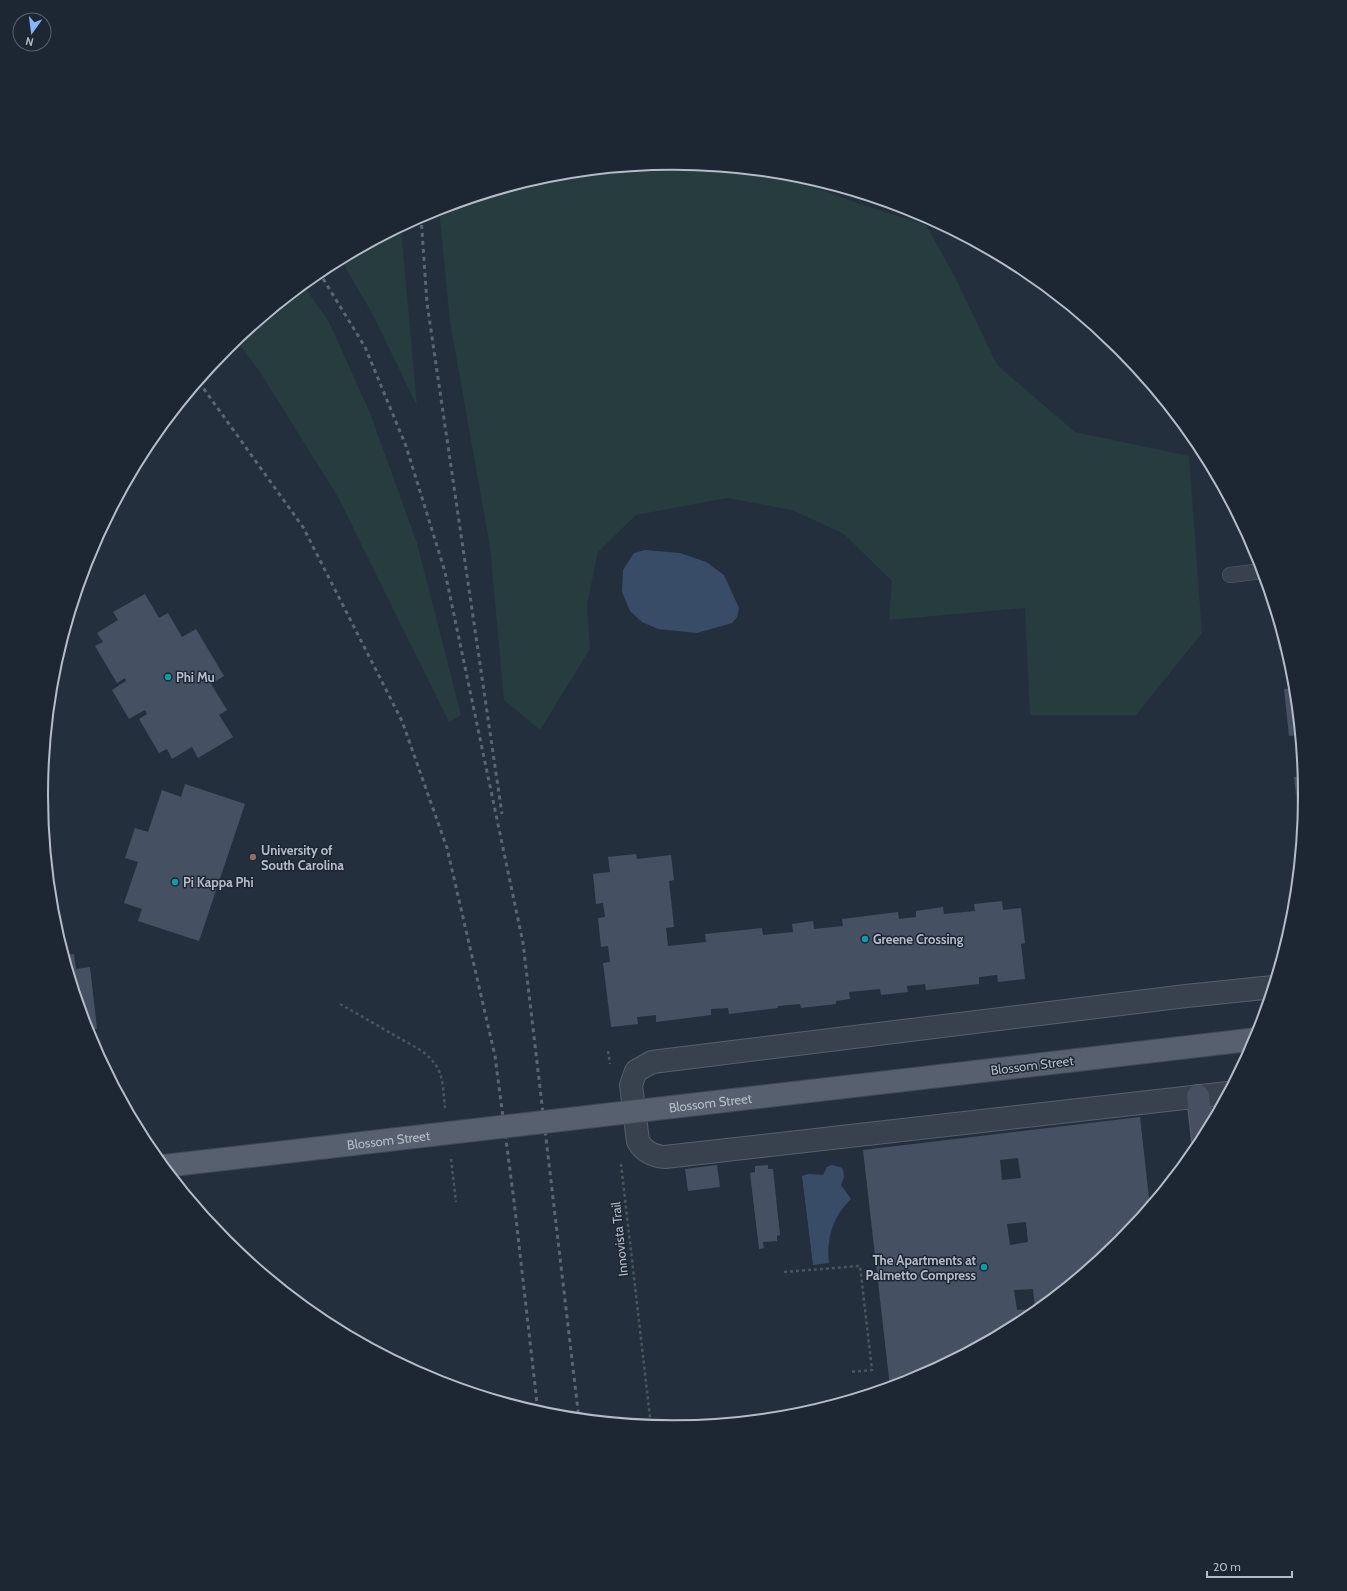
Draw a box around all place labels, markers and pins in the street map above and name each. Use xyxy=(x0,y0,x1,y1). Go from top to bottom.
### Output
place label: Phi Mu xyxy=(176,669,215,685)
marker: Phi Mu xyxy=(163,672,173,682)
place label: University of South Carolina xyxy=(261,842,344,873)
marker: University of South Carolina xyxy=(248,852,258,862)
place label: Pi Kappa Phi xyxy=(183,874,254,890)
marker: Pi Kappa Phi xyxy=(170,877,180,887)
place label: Greene Crossing xyxy=(873,931,964,947)
marker: Greene Crossing xyxy=(860,934,870,944)
place label: The Apartments at Palmetto Compress xyxy=(865,1252,977,1283)
marker: The Apartments at Palmetto Compress xyxy=(979,1262,989,1272)

